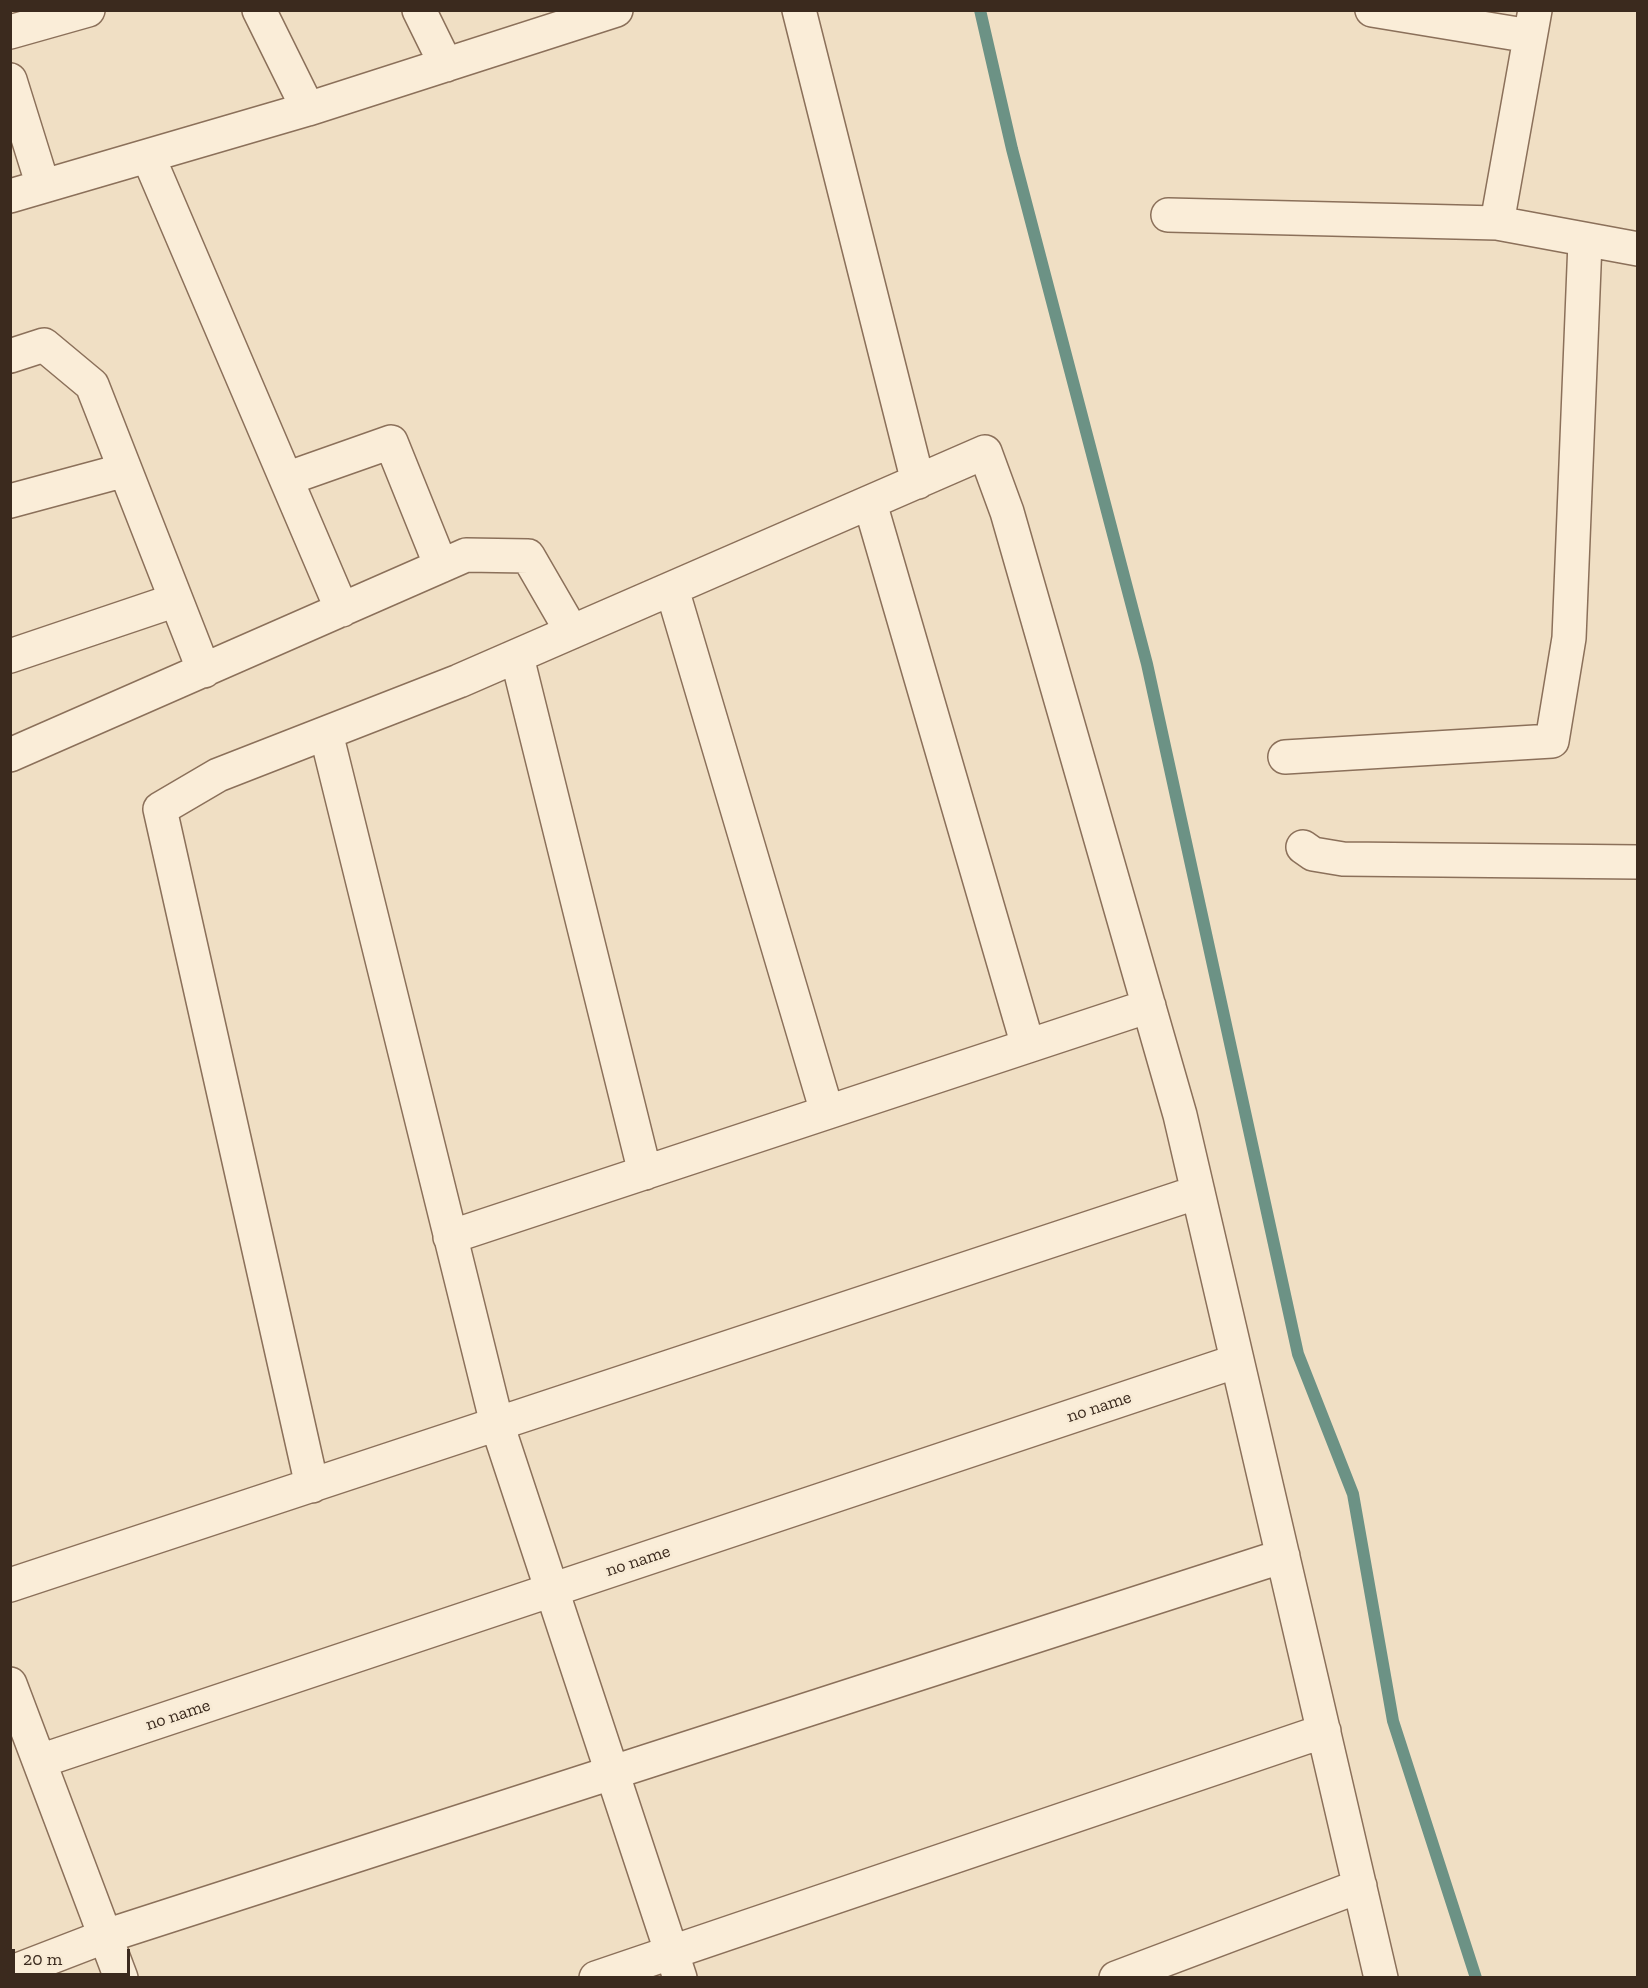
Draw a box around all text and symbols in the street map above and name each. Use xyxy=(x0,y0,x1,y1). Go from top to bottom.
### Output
street label: no name xyxy=(1064,1386,1134,1428)
street label: no name xyxy=(603,1540,673,1582)
street label: no name xyxy=(143,1694,213,1736)
scale bar xyxy=(15,1937,134,1975)
text: 20 m xyxy=(23,1948,62,1970)

